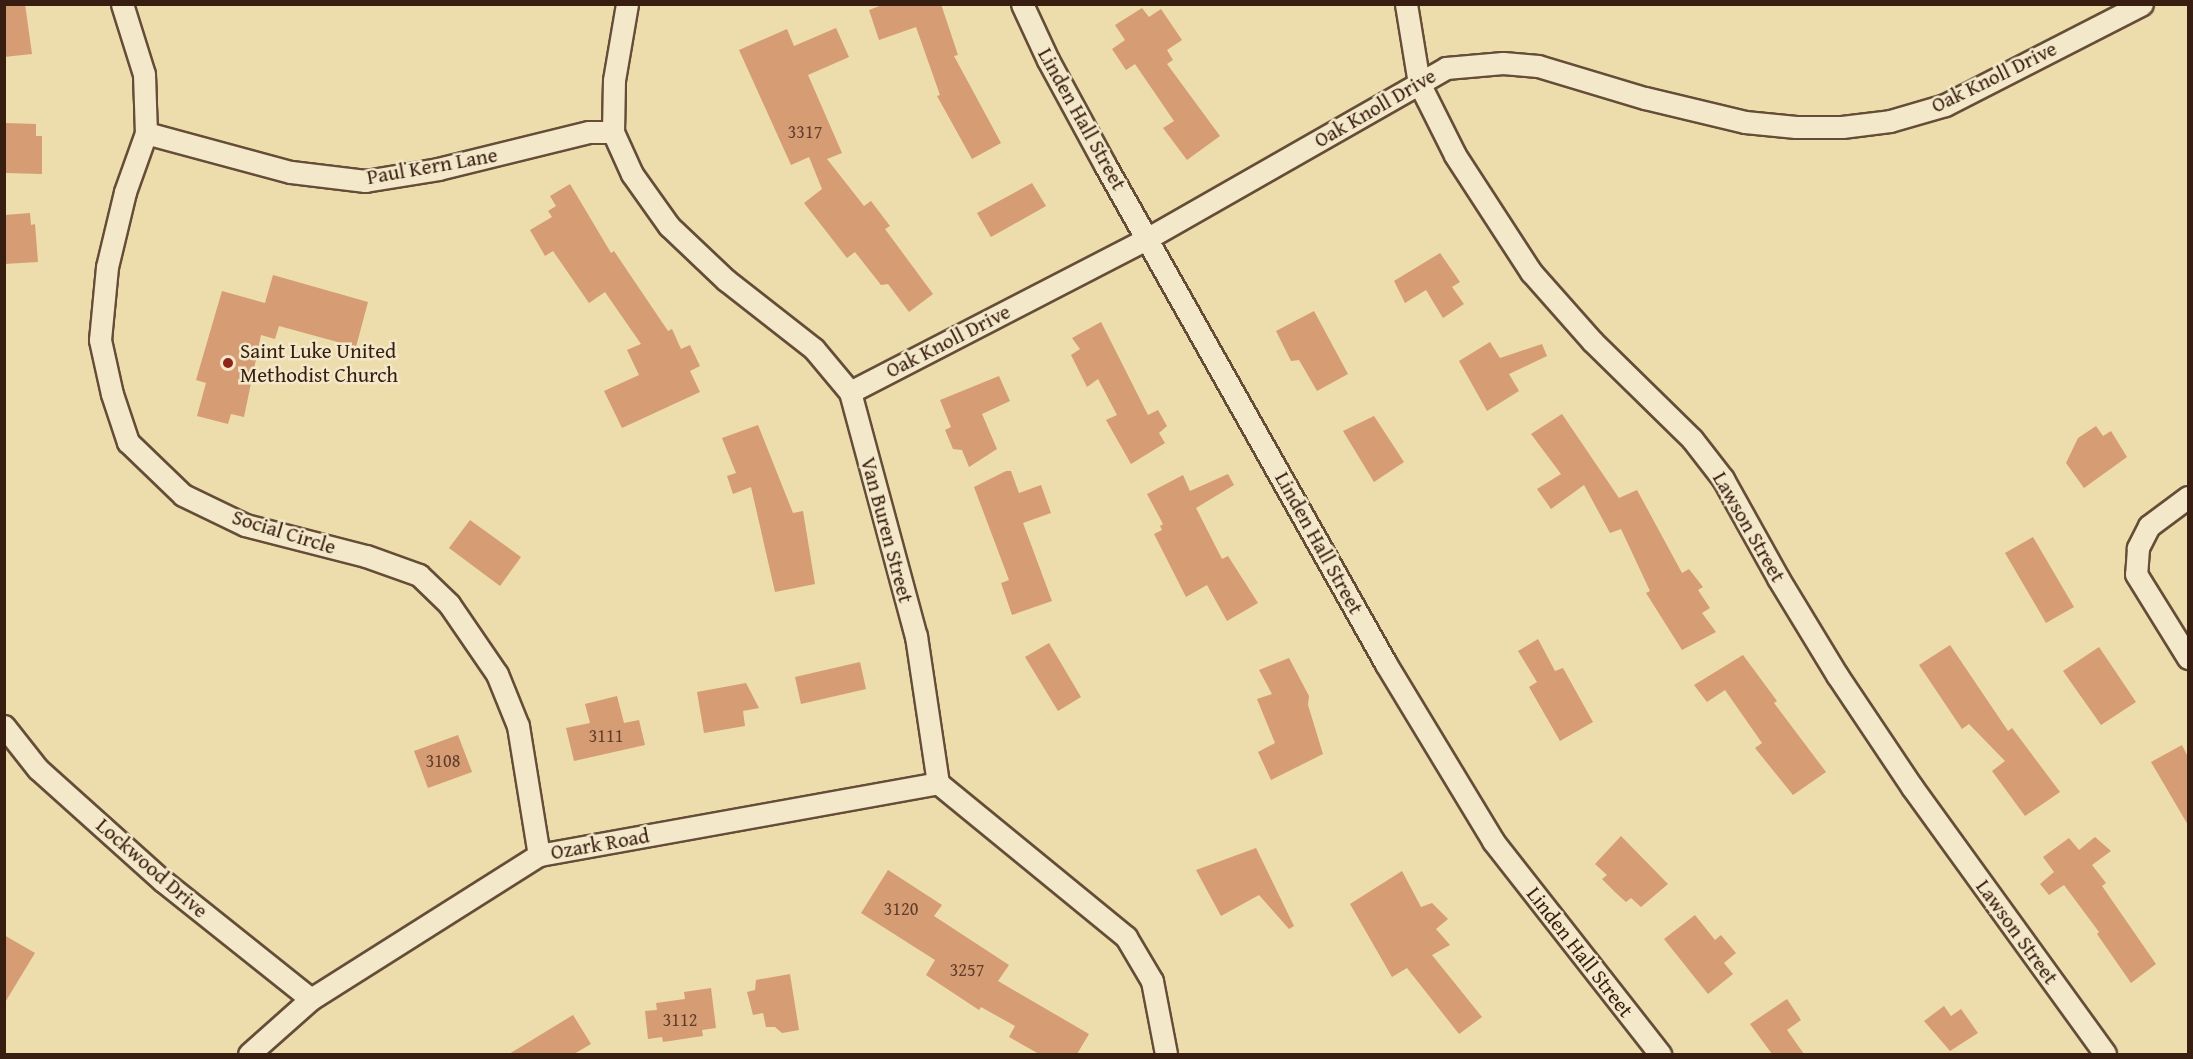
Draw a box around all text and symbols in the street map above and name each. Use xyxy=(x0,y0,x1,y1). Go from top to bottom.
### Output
street label: Oak Knoll Drive xyxy=(1927,36,2061,118)
street label: Linden Hall Street xyxy=(1032,43,1132,195)
street label: Oak Knoll Drive xyxy=(1310,63,1440,153)
house number: 3317 xyxy=(788,121,822,143)
street label: Paul Kern Lane xyxy=(365,142,499,190)
street label: Oak Knoll Drive xyxy=(881,299,1015,383)
place label: Saint Luke United Methodist Church xyxy=(240,338,398,388)
marker: Saint Luke United Methodist Church xyxy=(221,356,235,370)
street label: Van Buren Street xyxy=(855,454,919,606)
street label: Linden Hall Street xyxy=(1269,467,1369,619)
street label: Lawson Street xyxy=(1707,467,1791,587)
street label: Social Circle xyxy=(229,504,339,560)
house number: 3111 xyxy=(589,725,623,747)
house number: 3108 xyxy=(426,750,460,772)
street label: Lockwood Drive xyxy=(91,813,213,923)
street label: Ozark Road xyxy=(549,823,651,865)
street label: Lawson Street xyxy=(1971,875,2063,989)
street label: Linden Hall Street xyxy=(1521,882,1639,1022)
house number: 3120 xyxy=(884,898,918,920)
house number: 3257 xyxy=(950,959,984,981)
house number: 3112 xyxy=(663,1009,697,1031)

